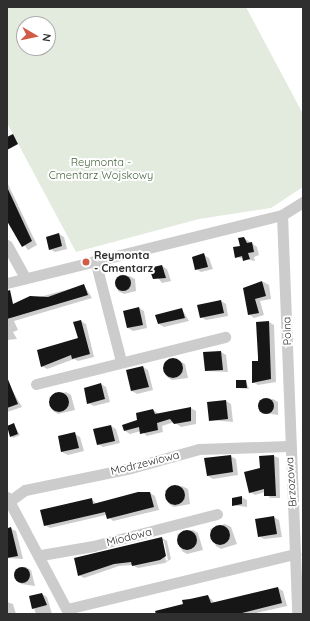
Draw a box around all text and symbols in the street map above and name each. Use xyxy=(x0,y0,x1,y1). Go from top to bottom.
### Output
north arrow xyxy=(16,16,56,56)
text: N xyxy=(39,33,54,43)
park label: Reymonta - Cmentarz Wojskowy xyxy=(49,156,153,182)
place label: Reymonta - Cmentarz xyxy=(94,249,153,275)
marker: Reymonta - Cmentarz xyxy=(81,257,91,267)
street label: Polna xyxy=(280,316,294,346)
street label: Modrzewiowa xyxy=(109,448,181,478)
street label: Brzozowa xyxy=(283,457,299,507)
street label: Miodowa xyxy=(105,525,153,549)

